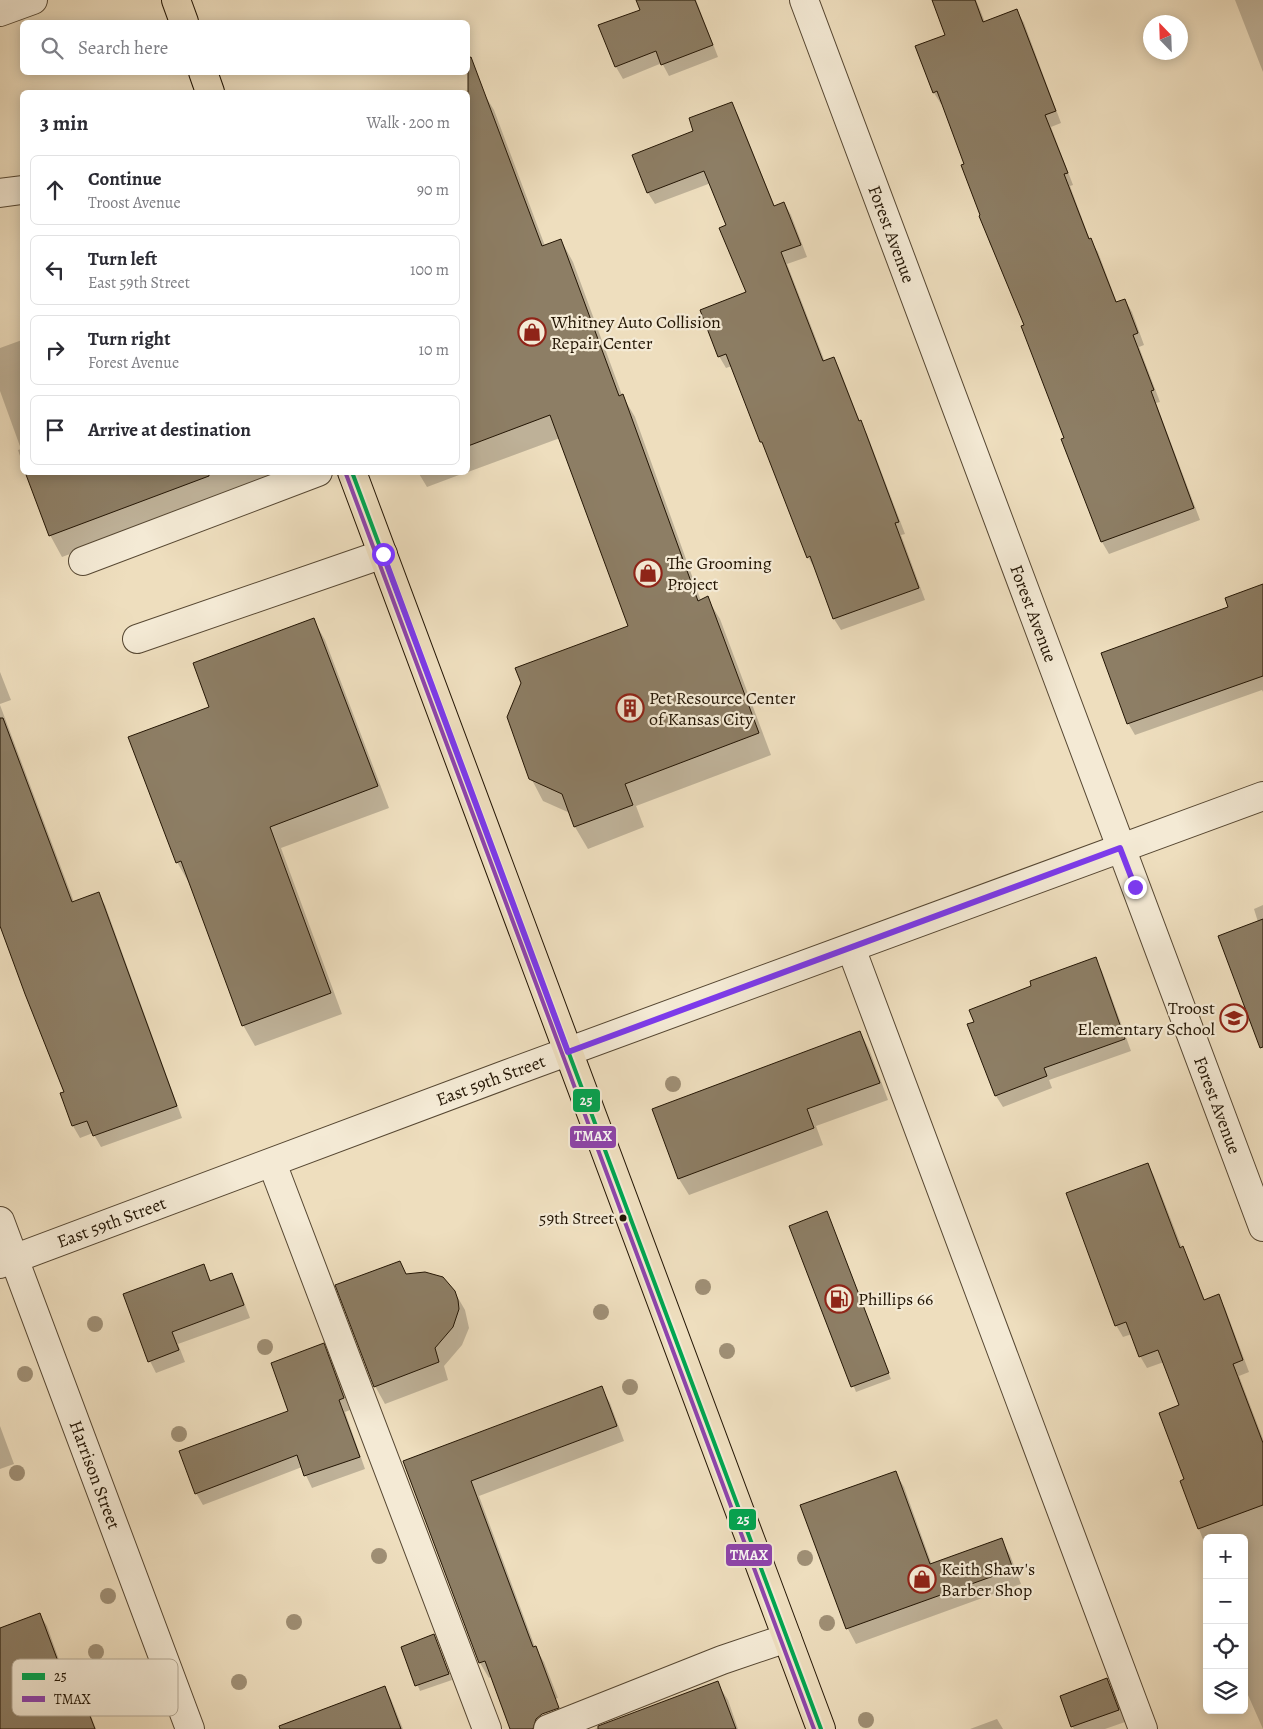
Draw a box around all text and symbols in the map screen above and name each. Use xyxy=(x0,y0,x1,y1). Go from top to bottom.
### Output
north arrow xyxy=(1143,15,1188,60)
search box xyxy=(20,20,470,75)
icon: search xyxy=(38,34,66,62)
text: Search here xyxy=(78,35,168,61)
text: 3 min xyxy=(40,109,88,137)
text: Walk · 200 m xyxy=(366,112,450,134)
text: Continue xyxy=(88,166,162,192)
icon: ahead xyxy=(41,176,69,204)
text: 90 m xyxy=(417,179,449,201)
street label: Forest Avenue xyxy=(862,182,921,286)
text: Troost Avenue xyxy=(88,192,181,214)
text: Turn left xyxy=(88,246,157,272)
icon: left xyxy=(41,256,69,284)
text: 100 m xyxy=(410,259,449,281)
text: East 59th Street xyxy=(88,272,190,294)
place label: Whitney Auto Collision Repair Center xyxy=(550,310,721,355)
shop icon: Whitney Auto Collision Repair Center xyxy=(517,317,547,347)
text: Turn right xyxy=(88,326,170,352)
icon: right xyxy=(41,336,69,364)
text: 10 m xyxy=(419,339,449,361)
text: Forest Avenue xyxy=(88,352,179,374)
icon: arrive xyxy=(41,416,69,444)
text: Arrive at destination xyxy=(88,417,251,443)
route start xyxy=(372,543,395,566)
place label: The Grooming Project xyxy=(667,551,772,596)
shop icon: The Grooming Project xyxy=(633,558,663,588)
street label: Forest Avenue xyxy=(1004,561,1063,666)
place label: Pet Resource Center of Kansas City xyxy=(649,686,796,731)
building icon: Pet Resource Center of Kansas City xyxy=(615,693,645,723)
route end xyxy=(1124,876,1147,899)
place label: Troost Elementary School xyxy=(1077,996,1216,1041)
school or university icon: Troost Elementary School xyxy=(1219,1003,1249,1033)
street label: East 59th Street xyxy=(433,1049,549,1112)
street label: Forest Avenue xyxy=(1188,1053,1247,1157)
line badge: 25 xyxy=(572,1088,601,1113)
text: 25 xyxy=(580,1091,592,1110)
line badge: TMAX xyxy=(569,1125,617,1149)
text: TMAX xyxy=(574,1127,612,1146)
street label: East 59th Street xyxy=(53,1191,169,1254)
place label: 59th Street xyxy=(539,1207,614,1230)
marker: 59th Street xyxy=(618,1213,628,1223)
fuel station icon: Phillips 66 xyxy=(824,1284,854,1314)
place label: Phillips 66 xyxy=(858,1287,933,1311)
street label: Harrison Street xyxy=(64,1417,126,1533)
line badge: 25 xyxy=(728,1508,757,1531)
text: 25 xyxy=(737,1510,749,1529)
map controls xyxy=(1203,1534,1248,1714)
button: + xyxy=(1203,1534,1248,1579)
line badge: TMAX xyxy=(725,1543,773,1567)
text: TMAX xyxy=(730,1546,768,1565)
place label: Keith Shaw's Barber Shop xyxy=(941,1557,1035,1602)
shop icon: Keith Shaw's Barber Shop xyxy=(907,1564,937,1594)
button: − xyxy=(1203,1579,1248,1624)
button: locate xyxy=(1203,1624,1248,1669)
legend xyxy=(12,1659,178,1716)
text: 25 xyxy=(54,1667,67,1686)
button: layers xyxy=(1203,1669,1248,1714)
text: TMAX xyxy=(54,1690,91,1709)

